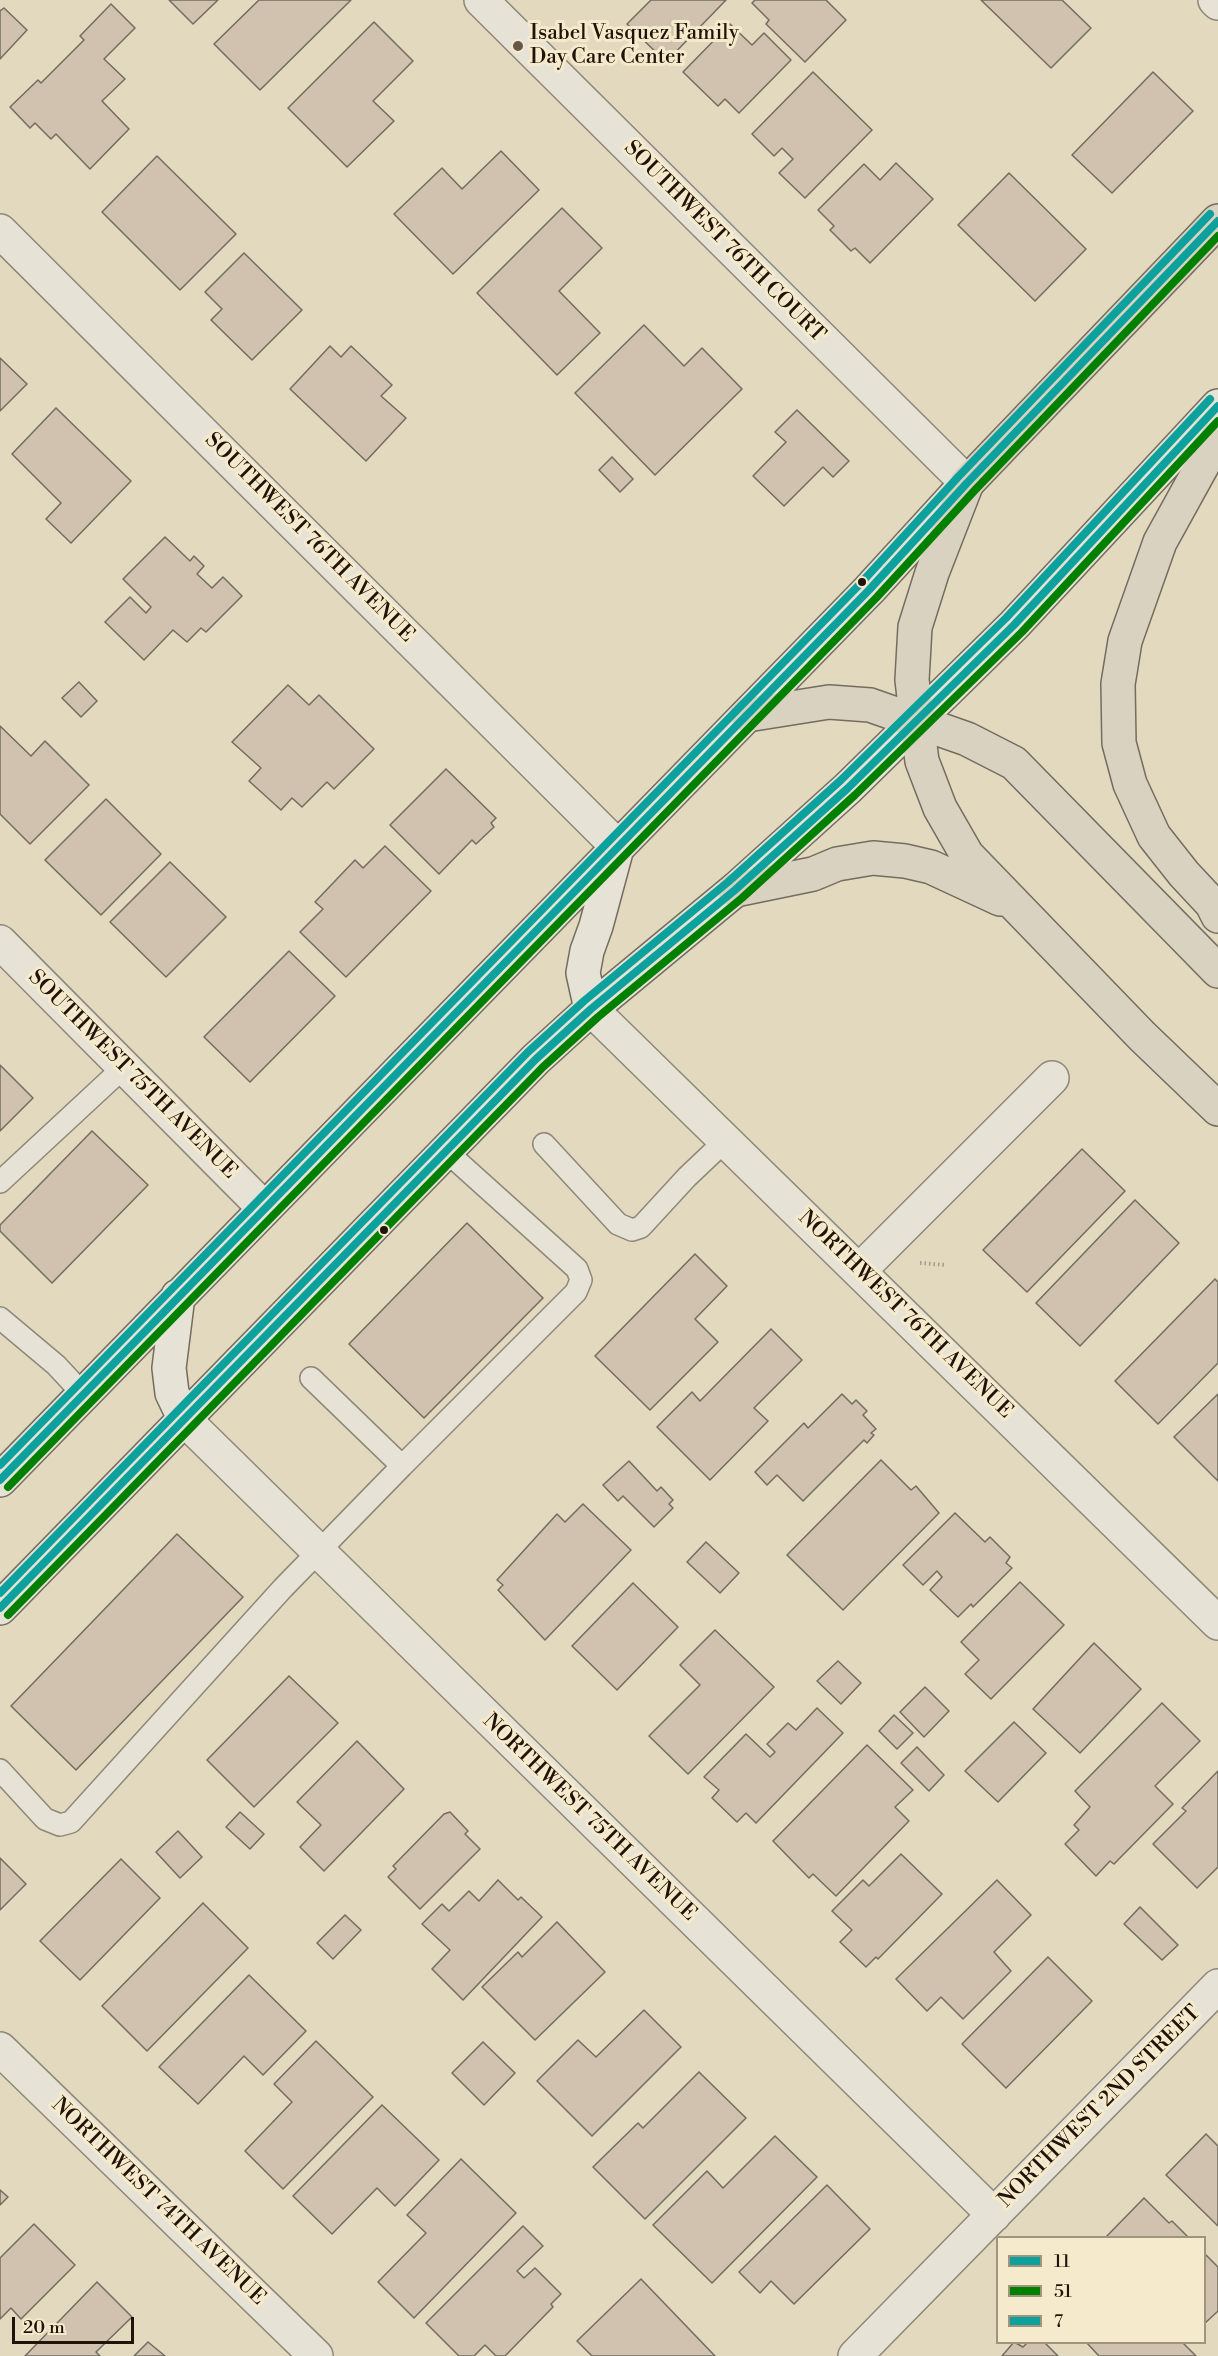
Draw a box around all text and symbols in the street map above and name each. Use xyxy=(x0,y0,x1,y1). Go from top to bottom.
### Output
place label: Isabel Vasquez Family Day Care Center xyxy=(530,21,739,71)
marker: Isabel Vasquez Family Day Care Center xyxy=(511,39,525,53)
street label: SOUTHWEST 76TH COURT xyxy=(618,136,830,348)
street label: SOUTHWEST 76TH AVENUE xyxy=(199,428,419,648)
unlabelled marker xyxy=(856,576,868,588)
street label: SOUTHWEST 75TH AVENUE xyxy=(22,965,242,1185)
street label: NORTHWEST 76TH AVENUE xyxy=(793,1206,1017,1424)
unlabelled marker xyxy=(378,1224,390,1236)
street label: NORTHWEST 75TH AVENUE xyxy=(477,1709,701,1927)
street label: NORTHWEST 2ND STREET xyxy=(994,2001,1206,2213)
street label: NORTHWEST 74TH AVENUE xyxy=(46,2093,270,2311)
legend xyxy=(996,2236,1206,2344)
text: 11 xyxy=(1054,2250,1070,2273)
text: 51 xyxy=(1054,2280,1072,2303)
scale bar xyxy=(15,2305,136,2343)
text: 7 xyxy=(1054,2310,1063,2333)
text: 20 m xyxy=(23,2316,65,2339)

